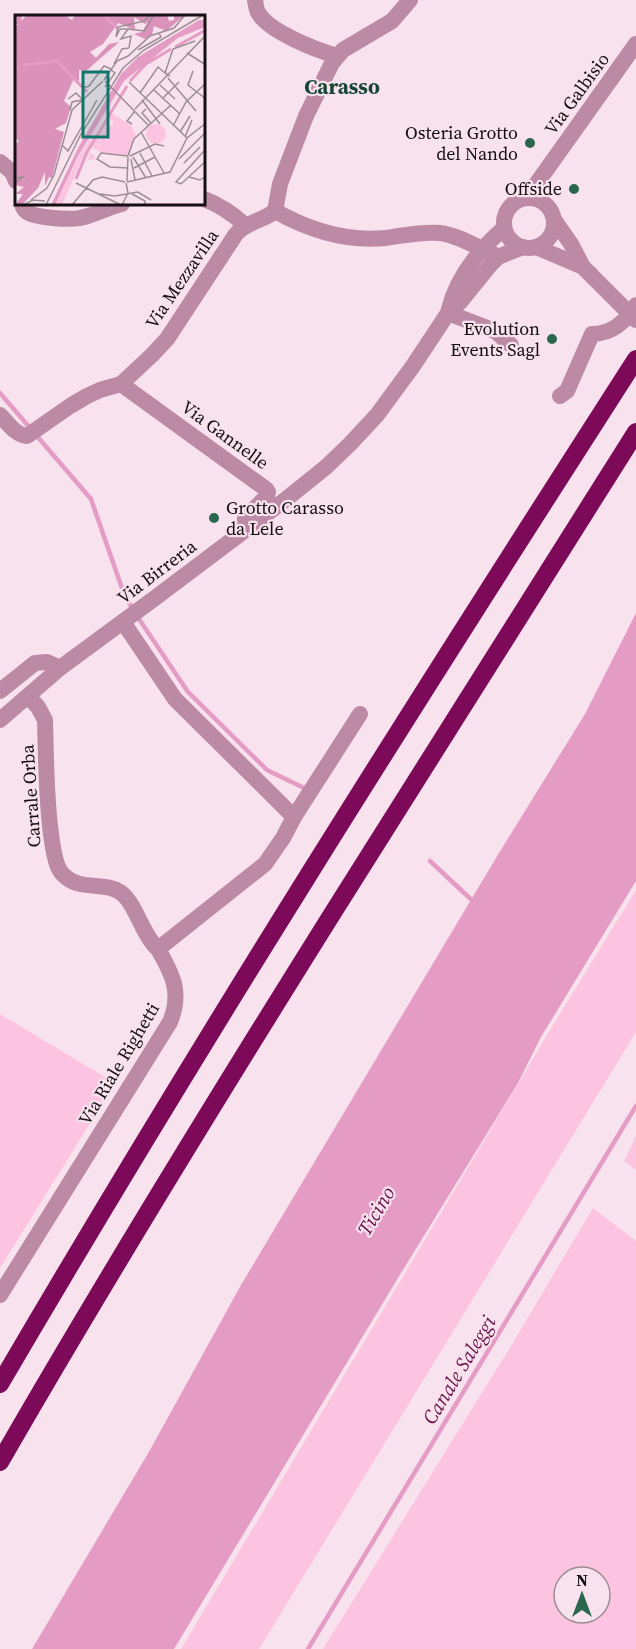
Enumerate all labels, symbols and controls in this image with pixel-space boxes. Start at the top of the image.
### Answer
inset map [15,15,206,206]
street label: Via Galbisio [538,47,615,140]
district label: Carasso [304,72,380,101]
place label: Osteria Grotto del Nando [405,120,518,166]
marker: Osteria Grotto del Nando [523,136,537,150]
place label: Offside [505,176,562,201]
marker: Offside [567,182,581,196]
street label: Via Mezzavilla [139,223,225,333]
place label: Evolution Events Sagl [450,316,540,362]
marker: Evolution Events Sagl [545,332,559,346]
street label: Via Gannelle [177,394,274,475]
place label: Grotto Carasso da Lele [226,495,344,541]
marker: Grotto Carasso da Lele [207,511,221,525]
street label: Via Birreria [112,533,202,610]
street label: Carrale Orba [14,743,47,848]
street label: Via Riale Righetti [72,998,165,1130]
water label: Ticino [350,1181,402,1241]
water label: Canale Saleggi [416,1311,502,1429]
north arrow [552,1565,612,1625]
text: N [576,1569,588,1591]

